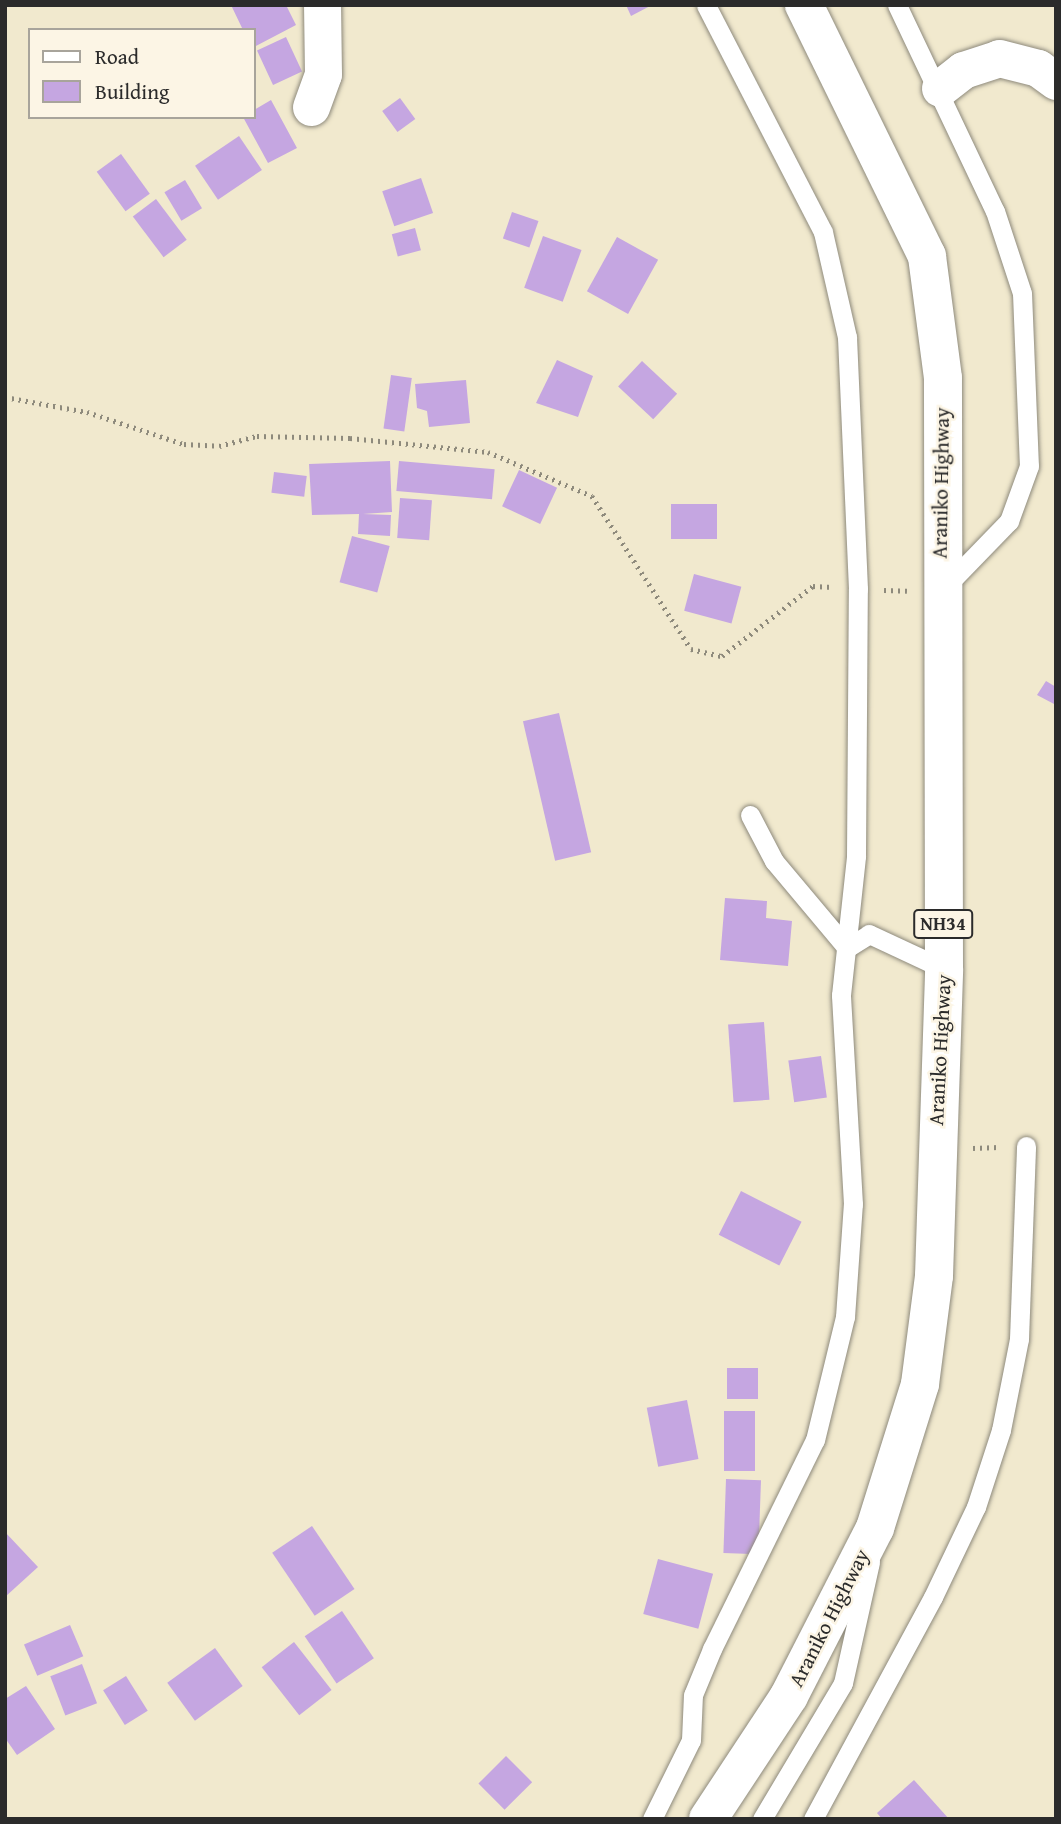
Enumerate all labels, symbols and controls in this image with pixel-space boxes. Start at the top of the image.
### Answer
legend [28,28,256,119]
text: Road [95,41,139,72]
text: Building [95,76,169,107]
street label: Araniko Highway [927,407,955,559]
road number: NH34 [912,908,974,940]
street label: Araniko Highway [923,974,957,1126]
street label: Araniko Highway [783,1545,875,1691]

